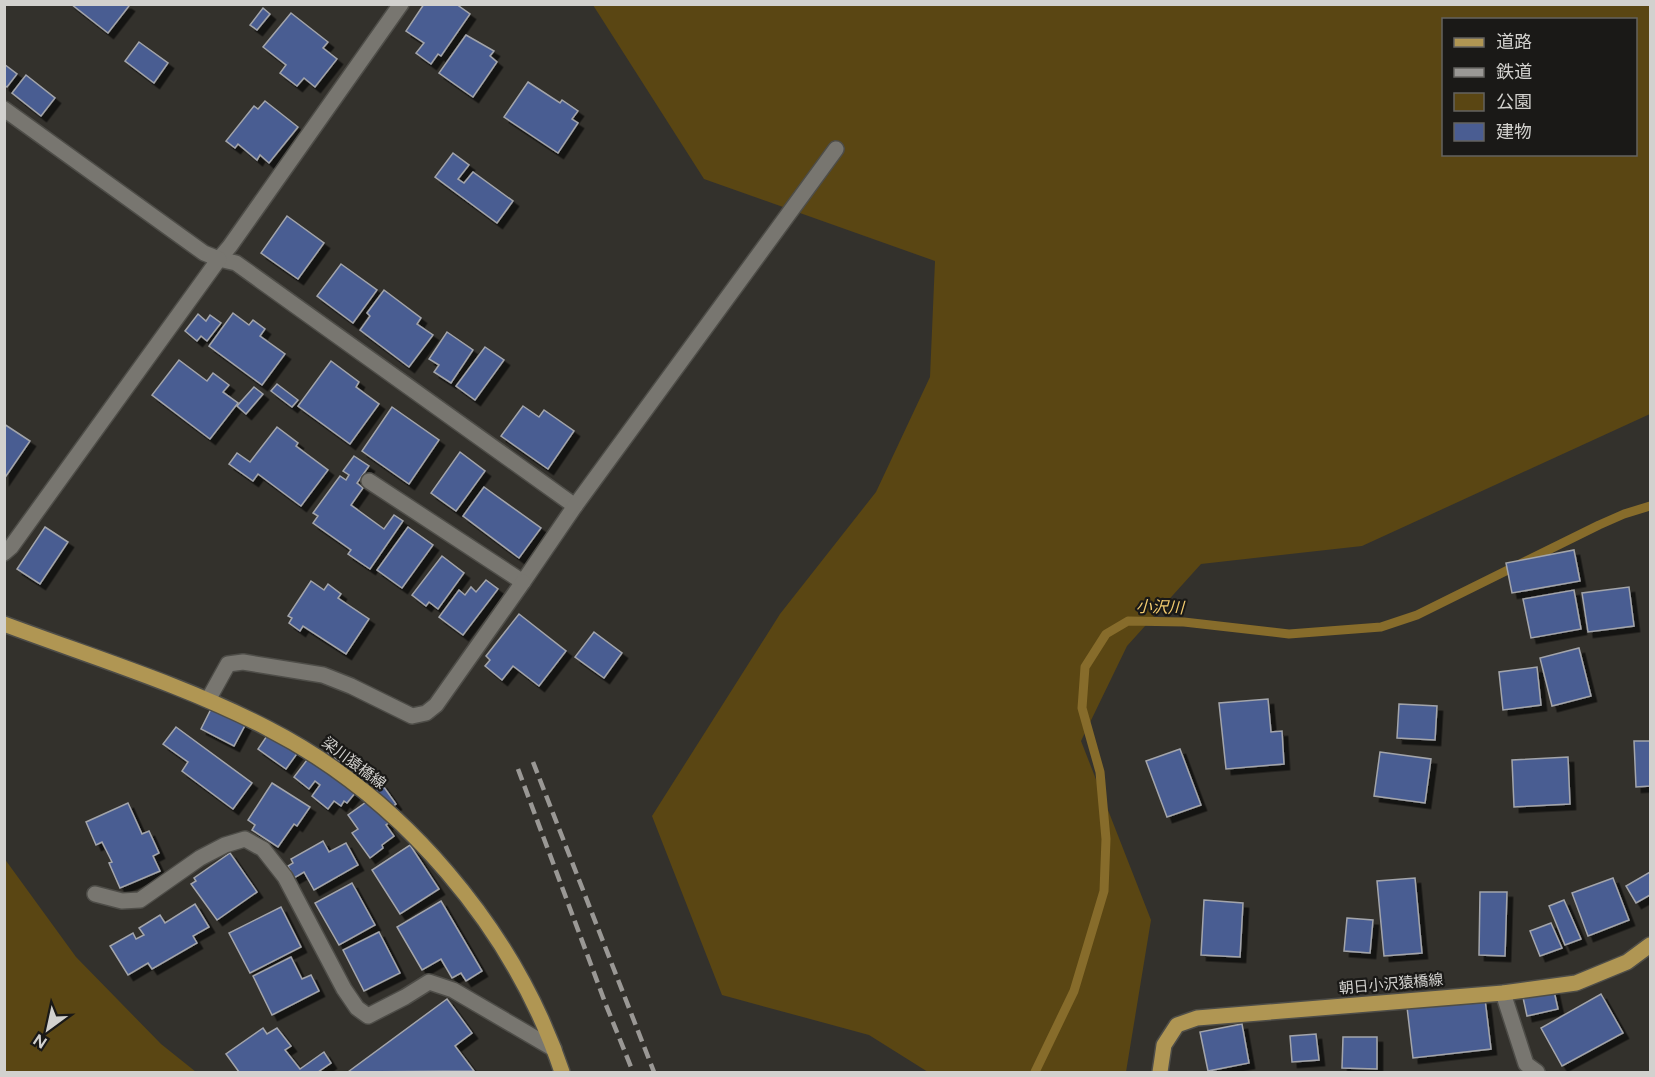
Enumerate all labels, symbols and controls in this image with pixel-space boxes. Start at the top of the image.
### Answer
legend [1442,18,1637,156]
text: 道路 [1496,31,1532,53]
text: 鉄道 [1496,61,1532,83]
text: 公園 [1496,91,1532,113]
text: 建物 [1496,121,1532,143]
water label: 小沢川 [1136,597,1186,617]
street label: 梁川猿橋線 [319,733,389,793]
street label: 朝日小沢猿橋線 [1338,970,1444,998]
north arrow [18,999,78,1059]
text: N [30,1030,50,1052]

